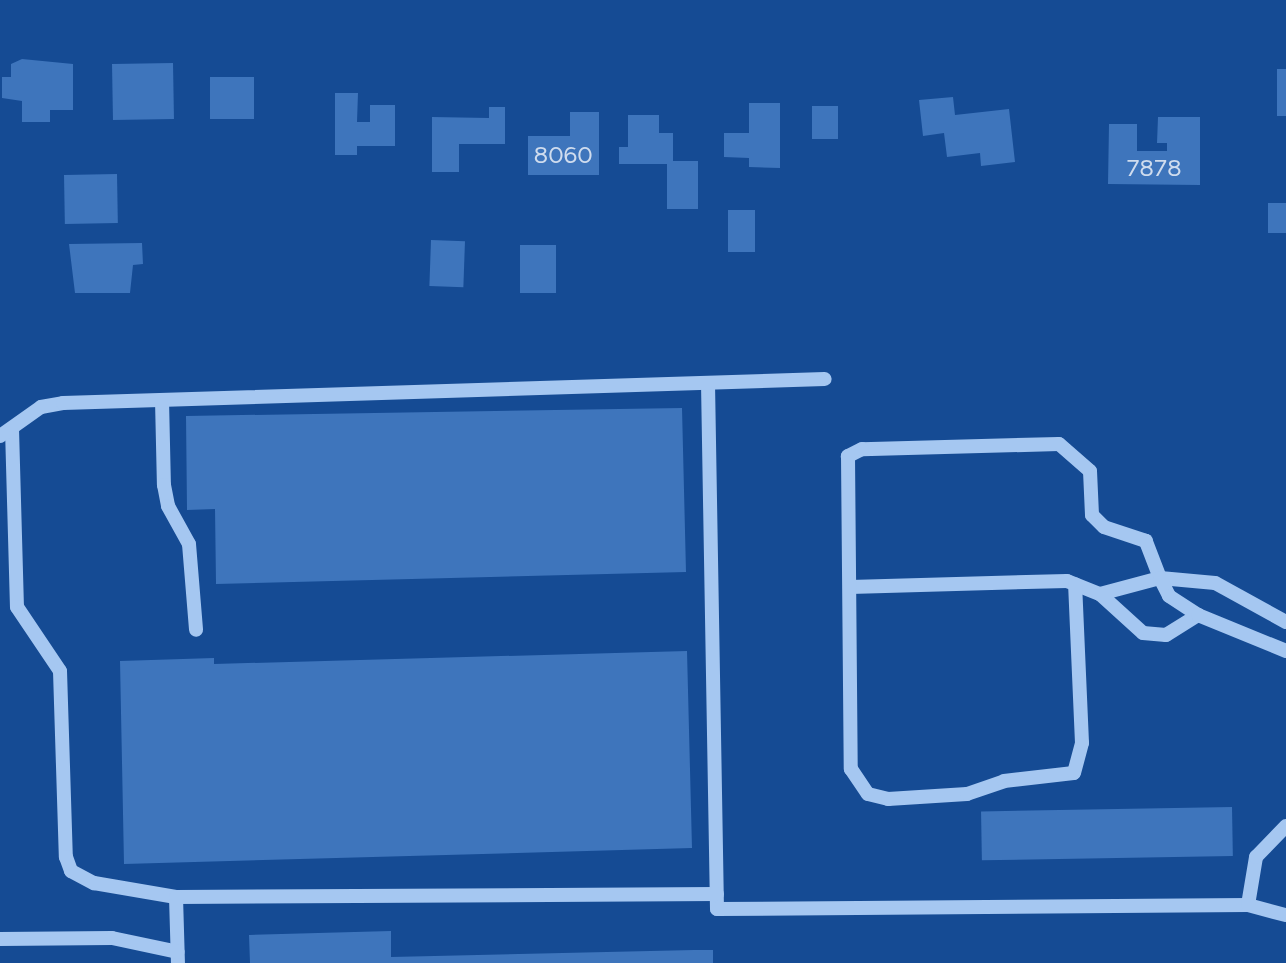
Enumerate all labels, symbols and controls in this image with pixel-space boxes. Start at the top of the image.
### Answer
house number: 8060 [533,141,593,169]
house number: 7878 [1126,154,1182,182]

